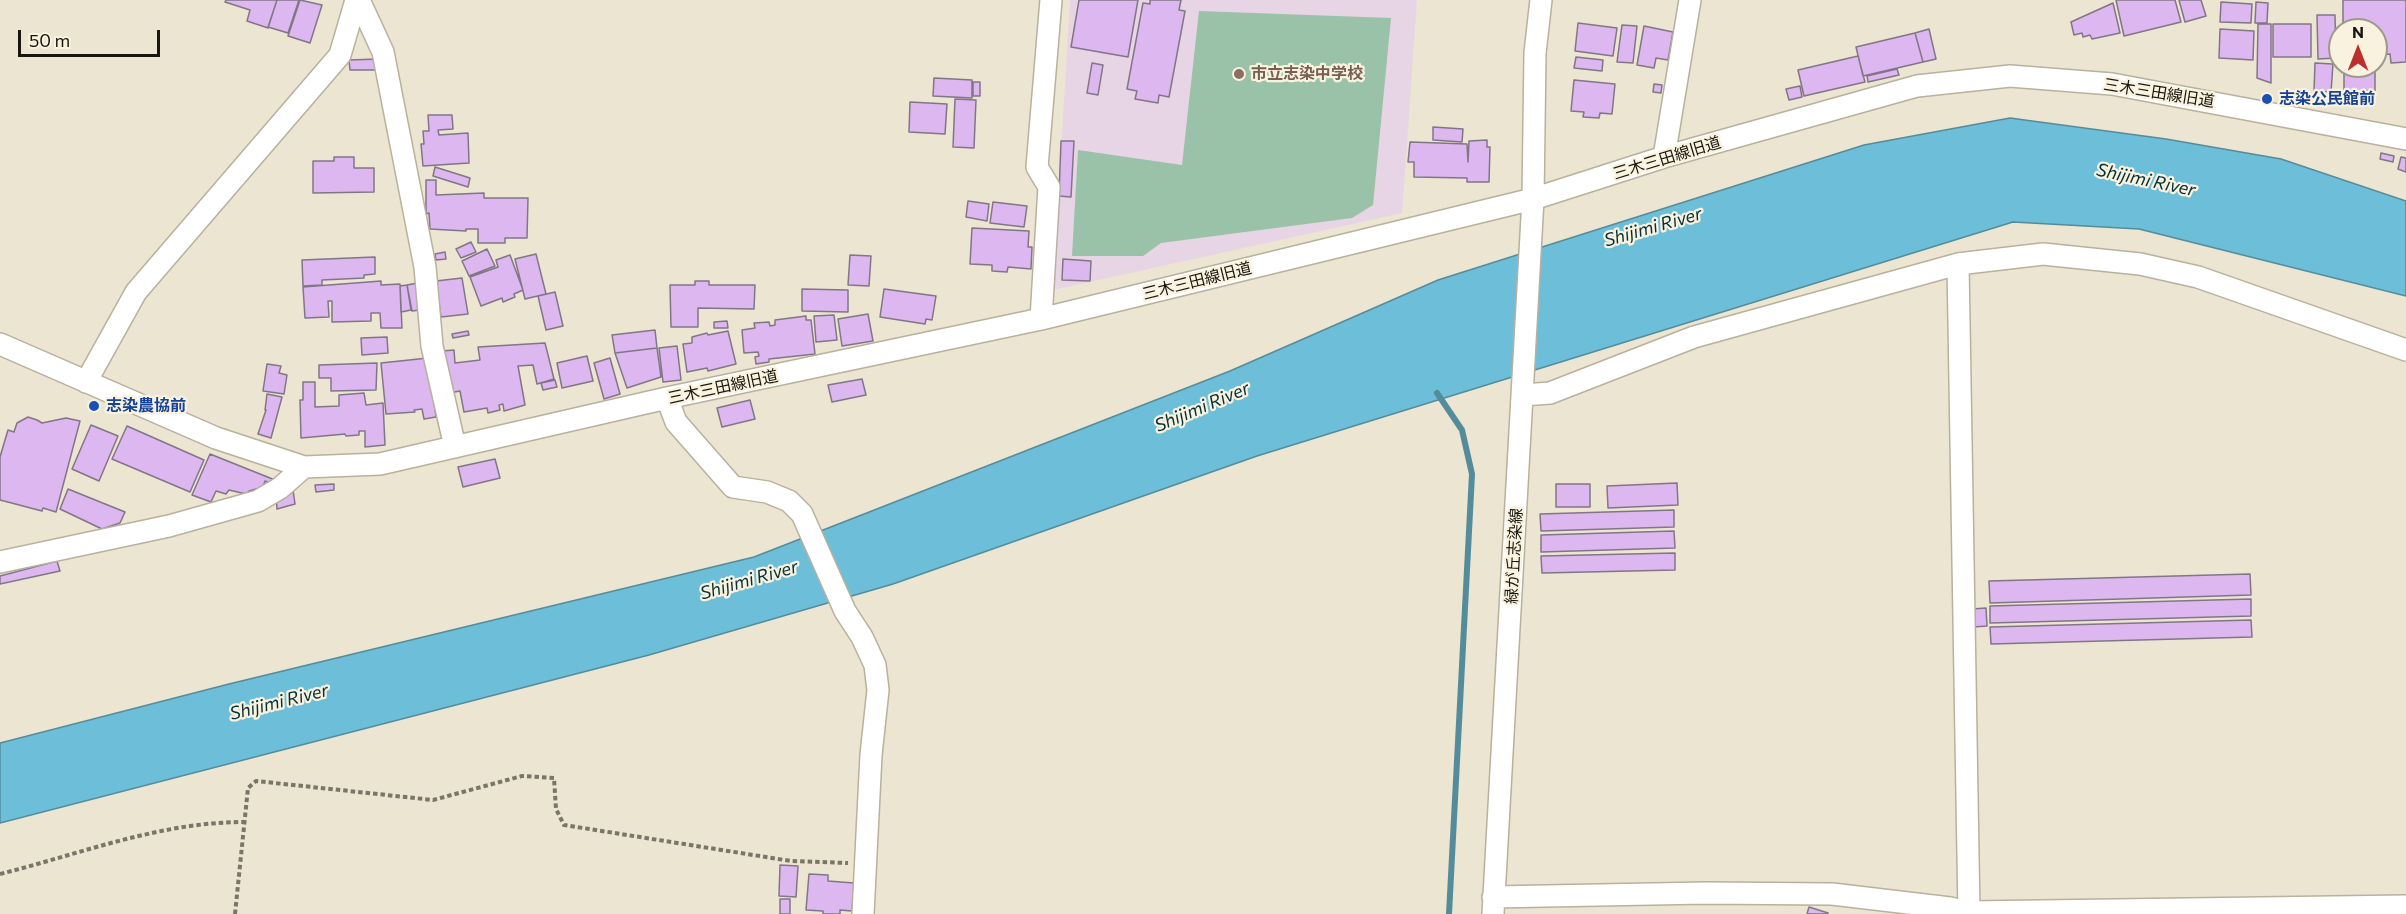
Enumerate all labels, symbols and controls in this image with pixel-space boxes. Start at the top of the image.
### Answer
scale bar [21,18,164,56]
north arrow [2328,18,2388,78]
text: N [2352,22,2364,41]
text: 50 m [29,29,70,51]
place label: 市立志染中学校 [1251,64,1363,84]
marker: 市立志染中学校 [1232,67,1246,81]
street label: 三木三田線旧道 [2102,75,2216,111]
place label: 志染公民館前 [2279,89,2375,109]
marker: 志染公民館前 [2260,92,2274,106]
street label: 三木三田線旧道 [1611,132,1723,184]
water label: Shijimi River [2094,159,2198,201]
water label: Shijimi River [1602,203,1704,251]
street label: 三木三田線旧道 [1140,258,1254,304]
street label: 三木三田線旧道 [666,366,780,408]
water label: Shijimi River [1151,377,1253,437]
place label: 志染農協前 [106,396,186,416]
marker: 志染農協前 [87,399,101,413]
street label: 緑が丘志染線 [1502,508,1526,604]
water label: Shijimi River [698,556,800,604]
water label: Shijimi River [227,679,331,725]

